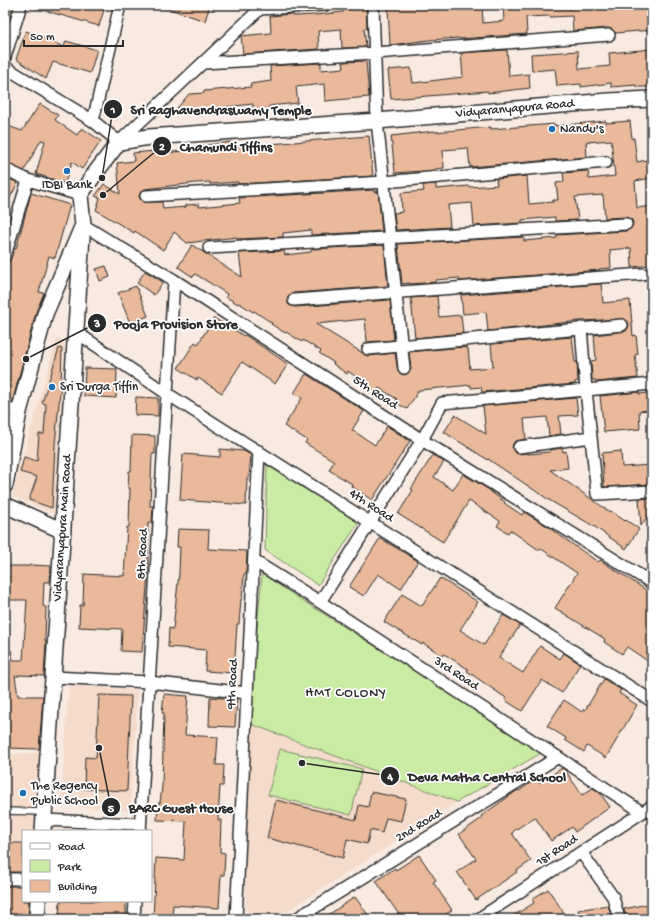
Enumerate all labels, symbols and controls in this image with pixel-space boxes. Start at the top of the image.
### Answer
scale bar [24,22,123,48]
text: 50 m [30,31,55,45]
callout: Sri Raghavendraswamy Temple [103,96,319,122]
street label: Vidyaranyapura Road [454,96,576,122]
text: Sri Raghavendraswamy Temple [131,103,312,120]
text: 1 [110,104,116,118]
place label: Nandu's [560,122,605,137]
marker: Nandu's [547,124,557,134]
callout: Chamundi Tiffins [152,133,280,159]
text: Chamundi Tiffins [179,140,273,157]
text: 2 [159,141,165,155]
marker: IDBI Bank [62,166,72,176]
place label: IDBI Bank [42,178,93,193]
callout: Pooja Provision Store [87,310,246,336]
text: Pooja Provision Store [113,317,239,334]
text: 3 [93,318,100,332]
street label: 5th Road [350,373,401,414]
place label: Sri Durga Tiffin [60,380,139,395]
marker: Sri Durga Tiffin [47,382,57,392]
street label: Vidyaranyapura Main Road [50,453,76,603]
street label: 4th Road [346,486,397,527]
street label: 8th Road [134,527,152,580]
street label: 3rd Road [430,653,482,695]
street label: 9th Road [224,657,242,710]
district label: HMT COLONY [305,685,387,702]
callout: Deva Matha Central School [380,763,574,789]
text: Deva Matha Central School [406,770,566,787]
text: 4 [386,771,393,785]
place label: The Regency Public School [30,779,98,809]
marker: The Regency Public School [18,788,28,798]
callout: BARC Guest House [101,794,241,820]
text: BARC Guest House [128,801,234,818]
text: 5 [108,803,115,817]
street label: 2nd Road [393,805,446,846]
legend [22,830,152,902]
street label: 1st Road [532,831,582,871]
text: Road [58,841,85,855]
text: Park [57,861,83,875]
text: Building [57,881,97,895]

